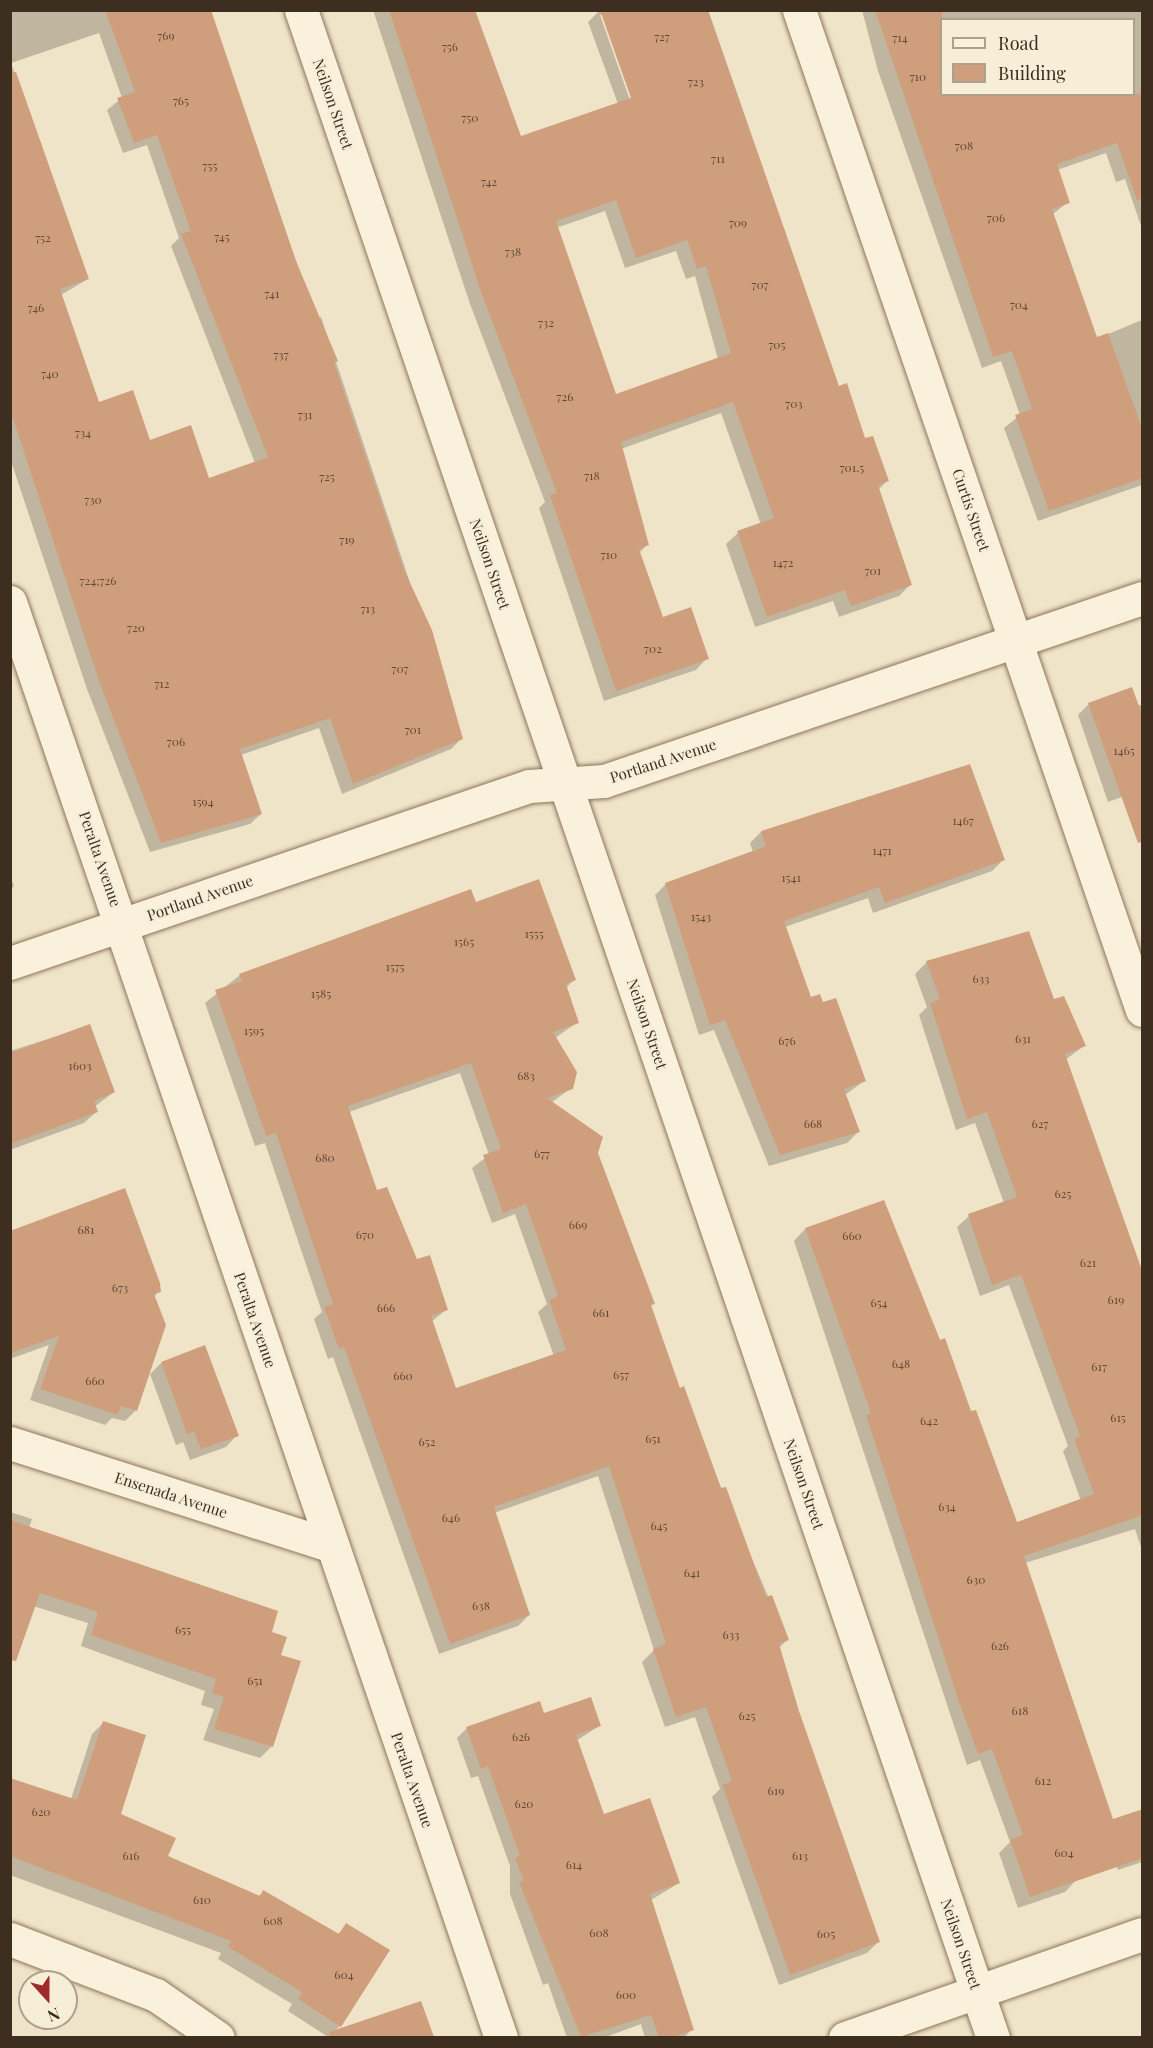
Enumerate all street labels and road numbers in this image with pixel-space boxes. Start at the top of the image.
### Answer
street label: Neilson Street [309,56,357,152]
street label: Curtis Street [948,466,994,554]
street label: Neilson Street [466,516,514,612]
street label: Portland Avenue [607,735,719,787]
street label: Peralta Avenue [75,808,125,910]
street label: Portland Avenue [144,871,256,925]
street label: Neilson Street [623,976,671,1072]
street label: Peralta Avenue [230,1269,280,1371]
street label: Neilson Street [780,1436,828,1532]
street label: Ensenada Avenue [112,1468,230,1522]
street label: Peralta Avenue [387,1729,437,1831]
street label: Neilson Street [937,1896,985,1992]

